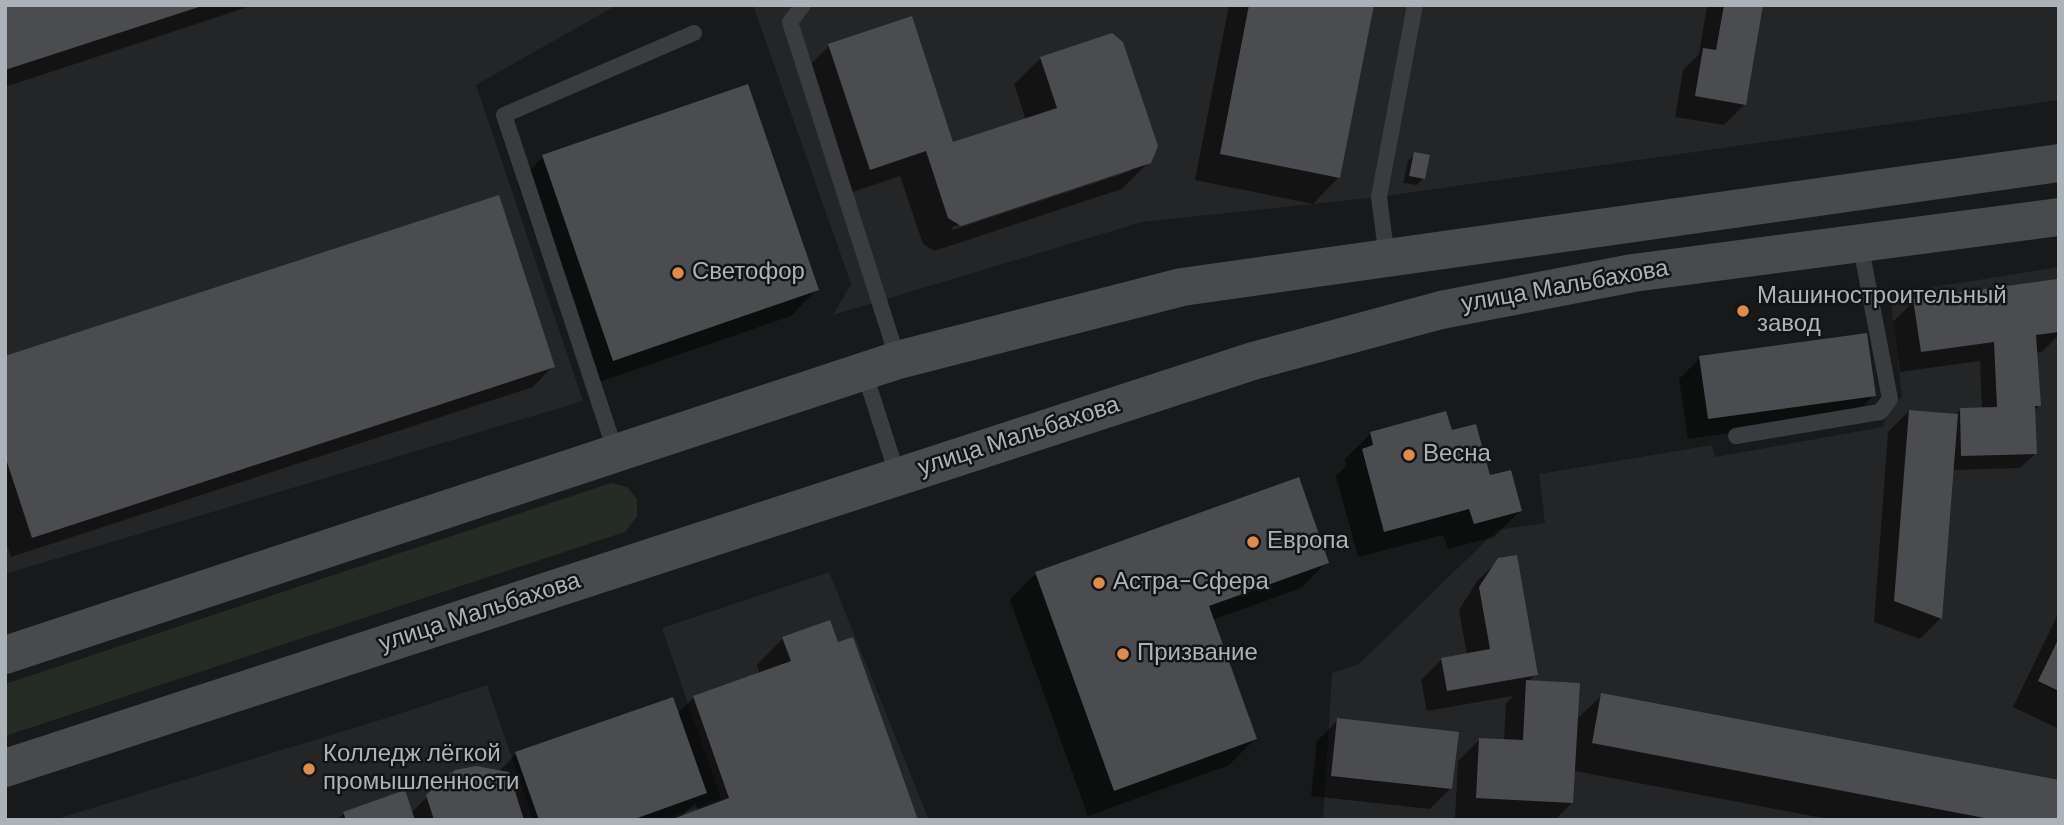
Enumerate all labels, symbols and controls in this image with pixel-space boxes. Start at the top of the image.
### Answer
street label: улица Мальбахова [1459,255,1671,319]
place label: Светофор [692,259,805,287]
marker: Светофор [670,265,686,281]
place label: Машиностроительный завод [1757,283,2007,339]
marker: Машиностроительный завод [1735,303,1751,319]
street label: улица Мальбахова [915,391,1123,483]
place label: Весна [1423,441,1491,469]
marker: Весна [1401,447,1417,463]
place label: Европа [1267,528,1349,556]
marker: Европа [1245,534,1261,550]
street label: улица Мальбахова [376,567,584,659]
place label: Астра-Сфера [1113,569,1269,597]
marker: Астра-Сфера [1091,575,1107,591]
place label: Призвание [1137,640,1258,668]
marker: Призвание [1115,646,1131,662]
place label: Колледж лёгкой промышленности [323,741,519,797]
marker: Колледж лёгкой промышленности [301,761,317,777]

